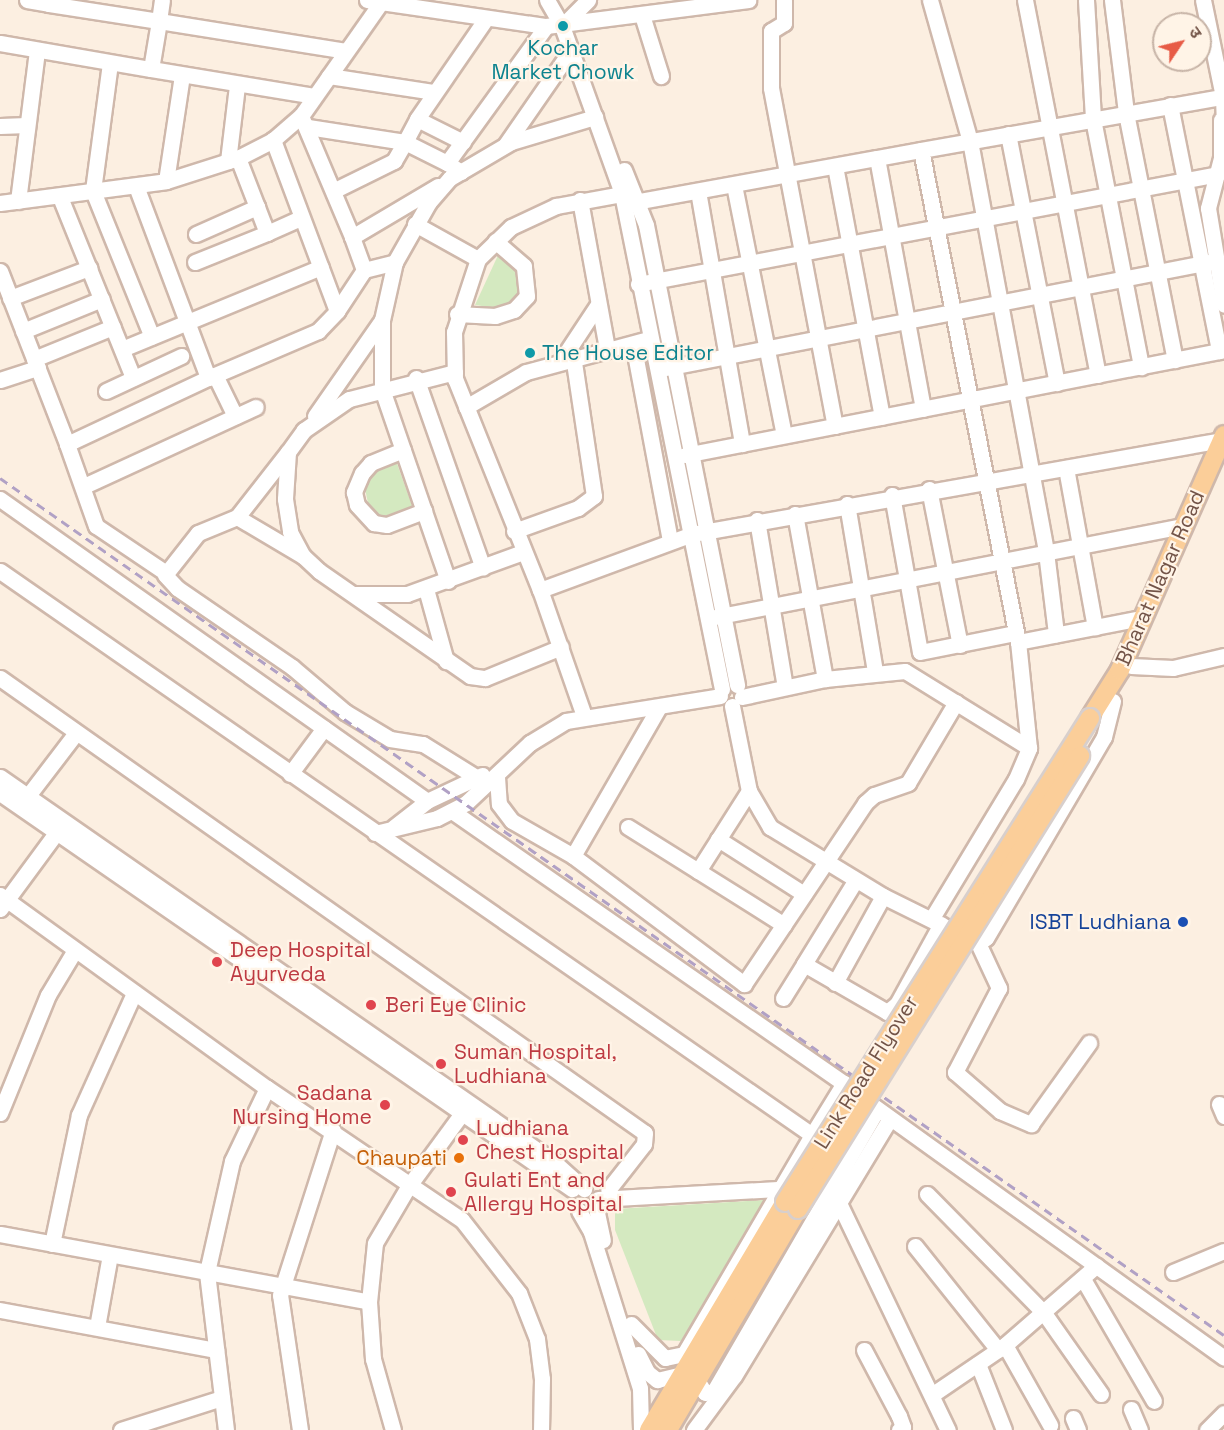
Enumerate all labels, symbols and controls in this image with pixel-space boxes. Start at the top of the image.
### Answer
north arrow [1152,12,1212,72]
marker: Kochar Market Chowk [556,19,570,33]
text: उ [1184,23,1207,42]
place label: Kochar Market Chowk [491,35,635,85]
place label: The House Editor [542,340,714,366]
marker: The House Editor [523,346,537,360]
street label: Bharat Nagar Road [1110,487,1210,669]
place label: ISBT Ludhiana [1029,909,1171,935]
marker: ISBT Ludhiana [1176,915,1190,929]
place label: Deep Hospital Ayurveda [230,937,371,987]
marker: Deep Hospital Ayurveda [208,953,226,971]
street label: Link Road Flyover [809,991,923,1153]
place label: Beri Eye Clinic [385,992,527,1018]
marker: Beri Eye Clinic [362,996,380,1014]
place label: Suman Hospital, Ludhiana [454,1039,617,1089]
marker: Suman Hospital, Ludhiana [432,1055,450,1073]
place label: Sadana Nursing Home [232,1080,372,1130]
marker: Sadana Nursing Home [376,1096,394,1114]
place label: Ludhiana Chest Hospital [476,1115,624,1165]
marker: Ludhiana Chest Hospital [454,1131,472,1149]
place label: Chaupati [356,1145,447,1171]
marker: Chaupati [452,1151,466,1165]
place label: Gulati Ent and Allergy Hospital [464,1167,623,1217]
marker: Gulati Ent and Allergy Hospital [442,1183,460,1201]

